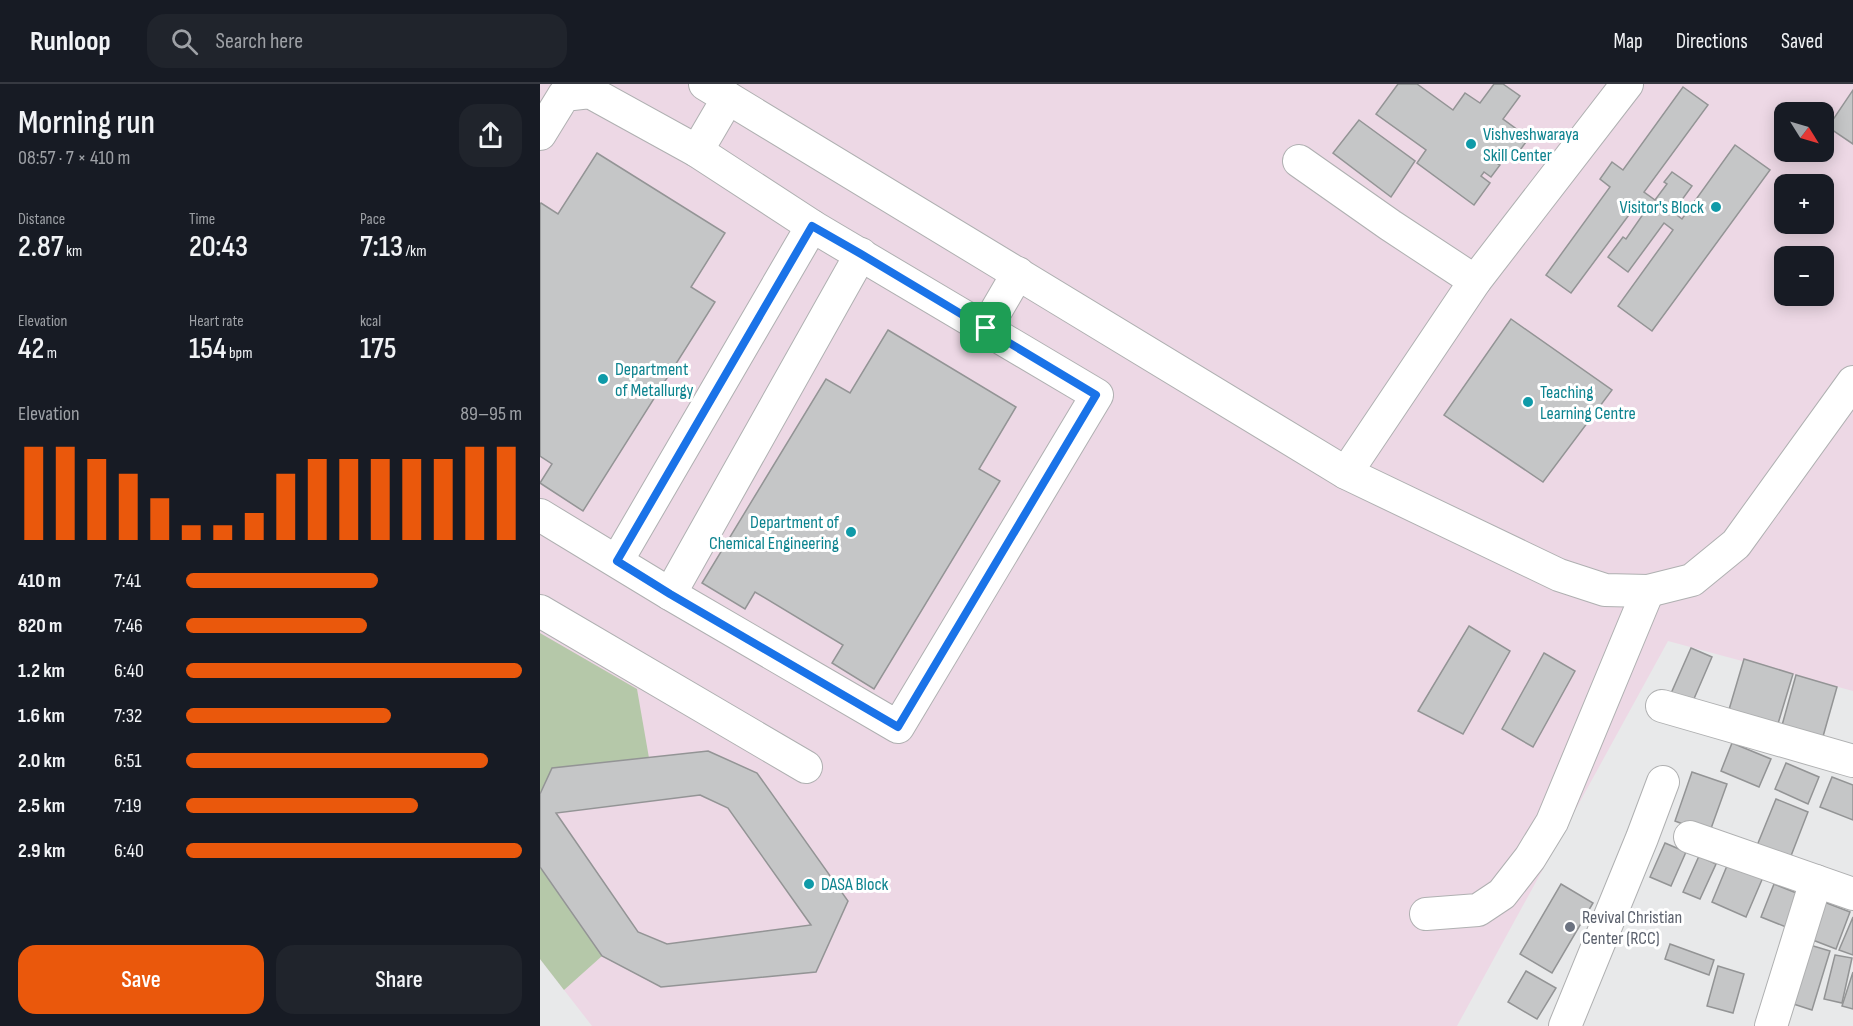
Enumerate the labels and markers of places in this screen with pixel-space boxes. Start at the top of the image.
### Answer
place label: Vishveshwaraya Skill Center [1483,124,1579,166]
marker: Vishveshwaraya Skill Center [1464,137,1478,151]
place label: Visitor's Block [1620,197,1704,218]
marker: Visitor's Block [1709,200,1723,214]
pin [960,302,1011,353]
place label: Department of Metallurgy [615,359,693,401]
marker: Department of Metallurgy [596,372,610,386]
place label: Teaching Learning Centre [1540,382,1636,424]
marker: Teaching Learning Centre [1521,395,1535,409]
place label: Department of Chemical Engineering [709,512,840,554]
marker: Department of Chemical Engineering [844,525,858,539]
place label: DASA Block [821,874,889,895]
marker: DASA Block [802,877,816,891]
place label: Revival Christian Center (RCC) [1582,907,1682,949]
marker: Revival Christian Center (RCC) [1563,920,1577,934]

